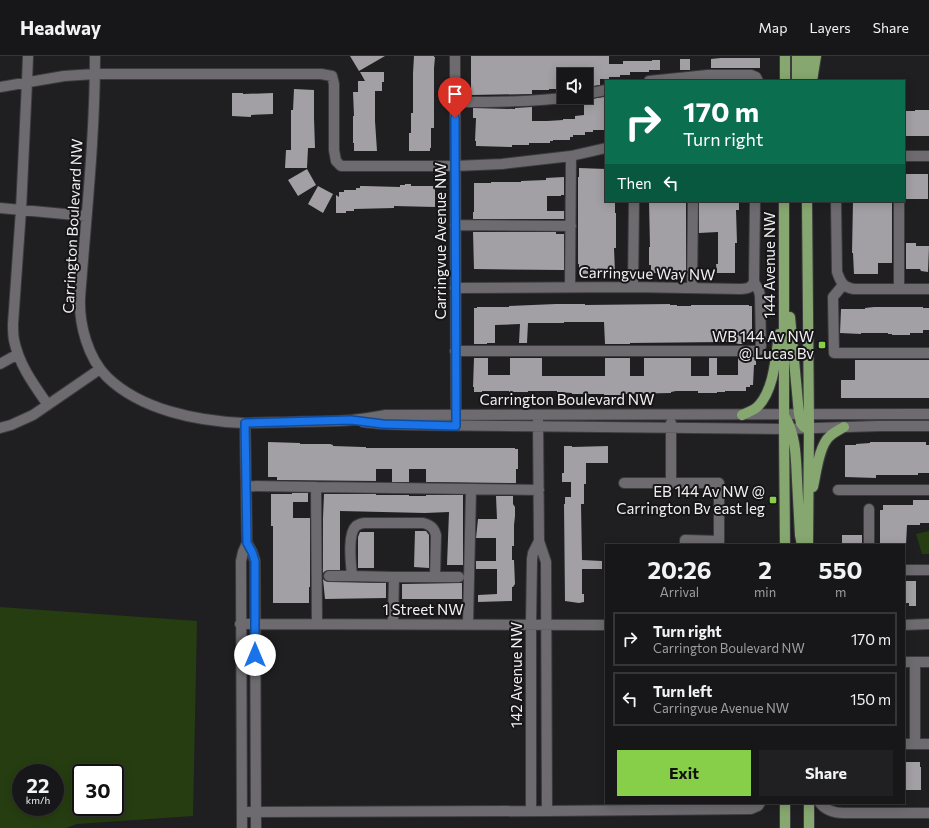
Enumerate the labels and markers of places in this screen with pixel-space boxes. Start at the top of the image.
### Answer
pin [438,77,472,118]
place label: WB 144 Av NW @ Lucas Bv [712,327,814,362]
marker: WB 144 Av NW @ Lucas Bv [817,340,827,350]
place label: EB 144 Av NW @ Carrington Bv east leg [616,482,765,517]
marker: EB 144 Av NW @ Carrington Bv east leg [768,495,778,505]

